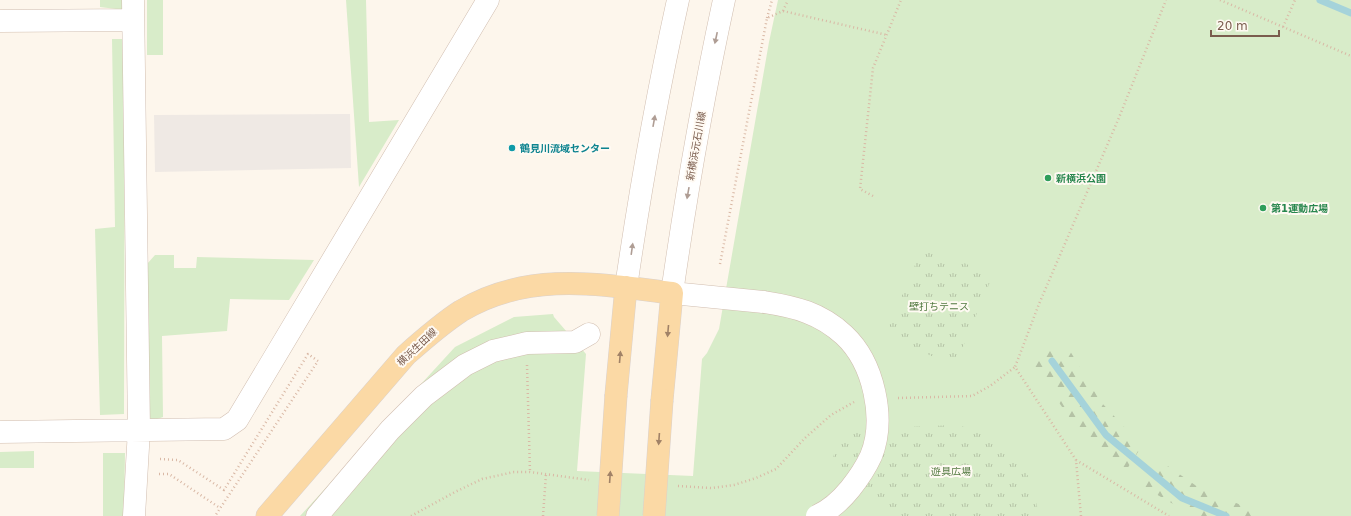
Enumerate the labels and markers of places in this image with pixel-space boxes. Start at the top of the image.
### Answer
marker: 鶴見川流域センター [507,143,517,153]
place label: 鶴見川流域センター [519,143,610,154]
marker: 新横浜公園 [1043,173,1053,183]
place label: 新横浜公園 [1056,173,1106,184]
marker: 第1運動広場 [1258,203,1268,213]
place label: 第1運動広場 [1271,203,1328,214]

